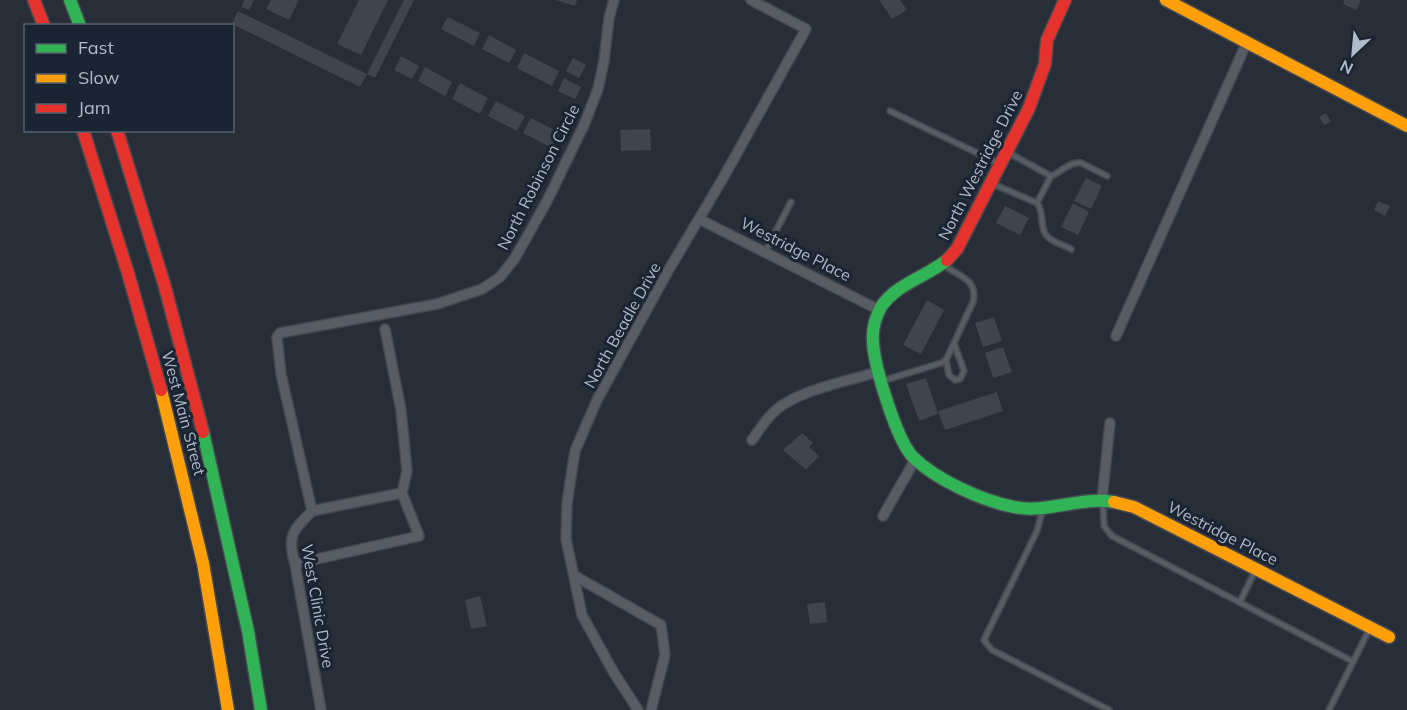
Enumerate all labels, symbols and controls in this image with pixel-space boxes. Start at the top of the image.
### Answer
legend [24,24,234,132]
north arrow [1323,24,1383,84]
text: Fast [78,36,114,59]
text: N [1337,56,1356,79]
text: Slow [78,66,120,89]
street label: North Westridge Drive [933,87,1027,243]
text: Jam [78,96,111,119]
street label: North Robinson Circle [493,101,583,253]
street label: Westridge Place [738,213,854,285]
street label: North Beadle Drive [579,259,665,391]
street label: West Main Street [158,349,210,478]
street label: Westridge Place [1165,497,1281,569]
street label: West Clinic Drive [297,542,339,670]

